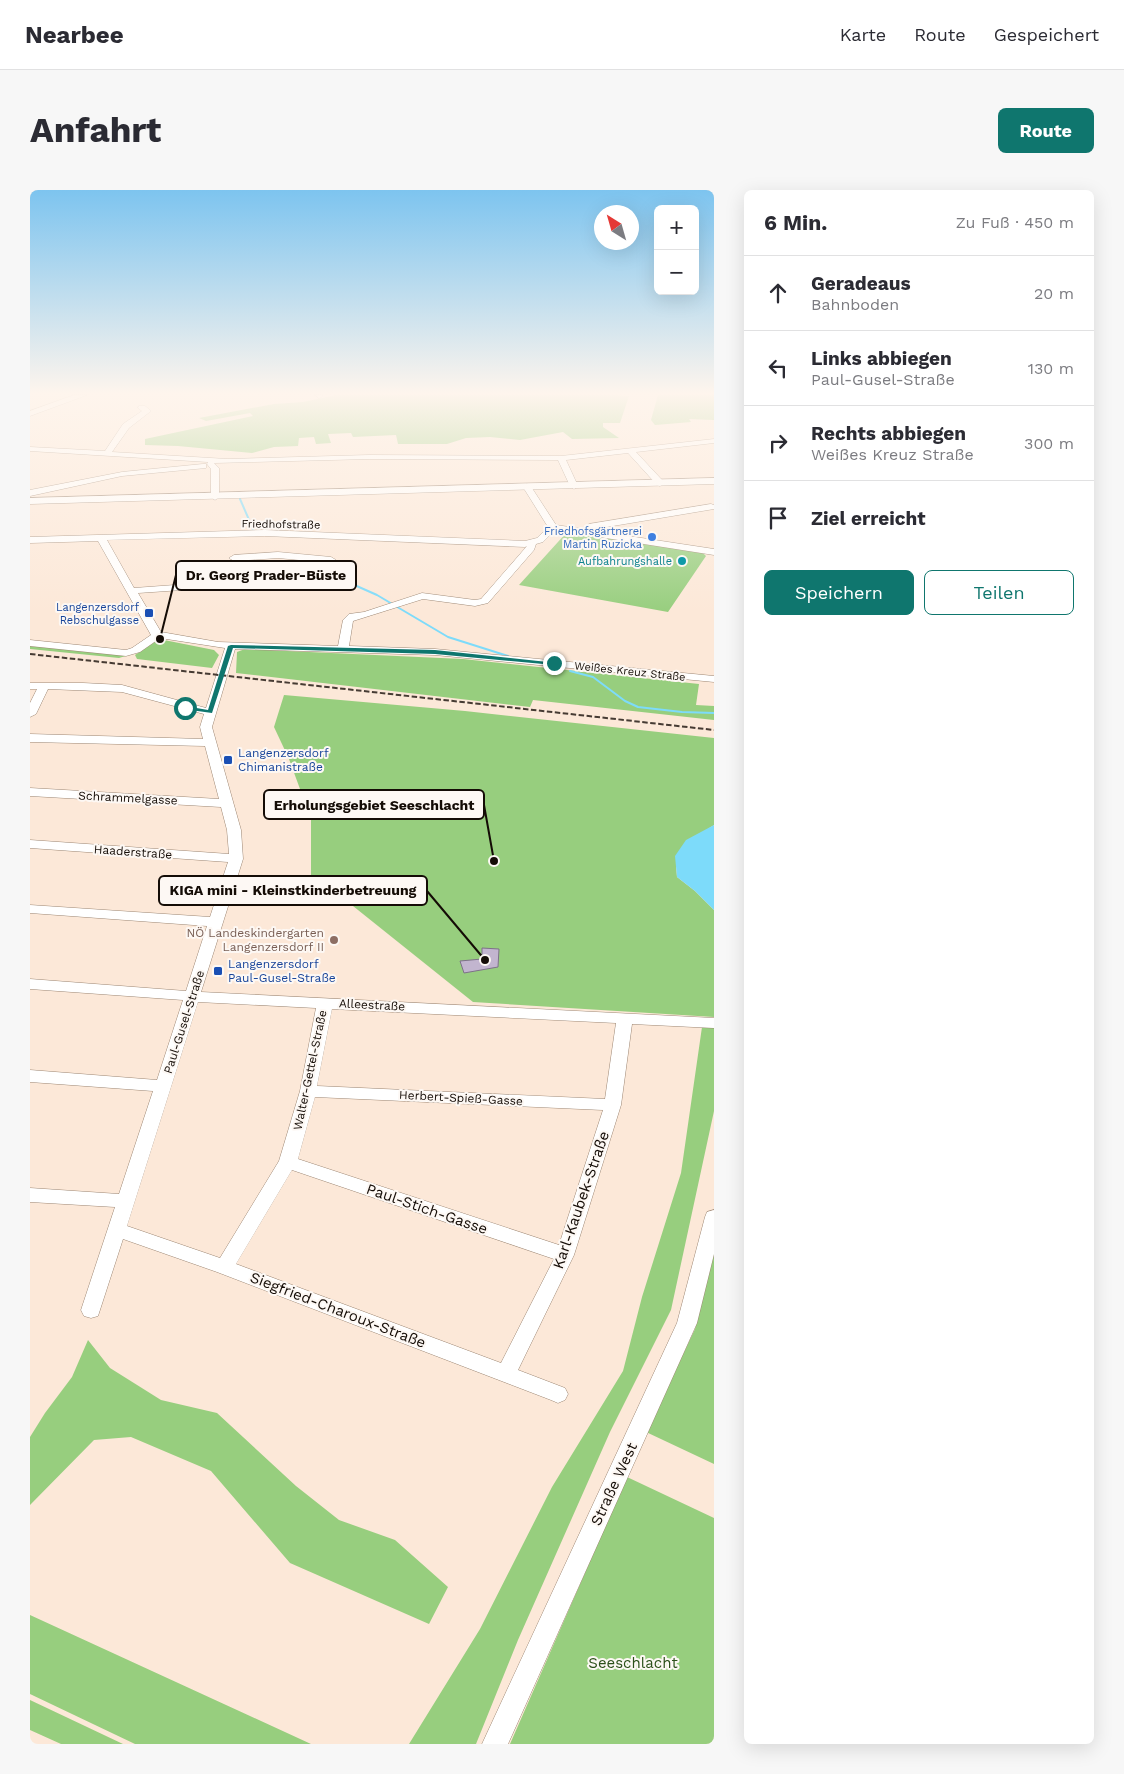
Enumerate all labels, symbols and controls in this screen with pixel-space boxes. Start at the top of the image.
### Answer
text: Nearbee [25,21,124,49]
text: Karte [840,24,886,45]
text: Route [914,24,966,45]
text: Gespeichert [994,24,1099,45]
button: Route [998,108,1094,153]
text: Anfahrt [30,109,161,151]
north arrow [594,205,639,250]
map controls [654,205,699,295]
button: + [654,205,699,250]
text: 6 Min. [764,210,827,235]
text: Zu Fuß · 450 m [956,213,1074,232]
button: − [654,250,699,295]
text: Geradeaus [811,272,911,295]
icon: ahead [764,279,792,307]
text: 20 m [1034,284,1074,303]
text: Bahnboden [811,295,899,314]
text: Links abbiegen [811,347,952,370]
icon: left [764,354,792,382]
text: 130 m [1028,359,1074,378]
text: Paul-Gusel-Straße [811,370,955,389]
text: Rechts abbiegen [811,422,966,445]
icon: right [764,429,792,457]
text: 300 m [1024,434,1074,453]
text: Weißes Kreuz Straße [811,445,974,464]
icon: arrive [764,504,792,532]
text: Ziel erreicht [811,507,926,530]
street label: Friedhofstraße [242,517,320,532]
place label: Friedhofsgärtnerei Martin Ruzicka [544,525,642,551]
marker: Friedhofsgärtnerei Martin Ruzicka [646,531,658,543]
place label: Aufbahrungshalle [578,555,672,568]
marker: Aufbahrungshalle [676,555,688,567]
callout: Dr. Georg Prader-Büste [176,561,356,590]
text: Dr. Georg Prader-Büste [186,567,346,583]
button: Speichern [764,570,914,615]
button: Teilen [924,570,1074,615]
place label: Langenzersdorf Rebschulgasse [56,601,140,627]
marker: Langenzersdorf Rebschulgasse [143,607,155,619]
route end [543,652,566,675]
street label: Weißes Kreuz Straße [574,659,686,684]
route start [174,697,197,720]
place label: Langenzersdorf Chimanistraße [238,746,329,774]
marker: Langenzersdorf Chimanistraße [222,754,234,766]
street label: Schrammelgasse [78,788,178,808]
callout: Erholungsgebiet Seeschlacht [264,790,484,819]
text: Erholungsgebiet Seeschlacht [274,797,474,813]
street label: Haaderstraße [93,842,173,862]
callout: KIGA mini - Kleinstkinderbetreuung [159,876,427,905]
text: KIGA mini - Kleinstkinderbetreuung [170,882,417,898]
place label: NÖ Landeskindergarten Langenzersdorf II [186,926,324,954]
marker: NÖ Landeskindergarten Langenzersdorf II [328,934,340,946]
place label: Langenzersdorf Paul-Gusel-Straße [228,957,336,985]
marker: Langenzersdorf Paul-Gusel-Straße [212,965,224,977]
street label: Paul-Gusel-Straße [161,969,207,1075]
street label: Alleestraße [339,996,406,1014]
street label: Walter-Gettel-Straße [290,1009,330,1131]
street label: Herbert-Spieß-Gasse [399,1088,523,1108]
street label: Karl-Kaubek-Straße [549,1129,613,1271]
street label: Paul-Stich-Gasse [364,1180,490,1238]
street label: Siegfried-Charoux-Straße [248,1268,428,1352]
street label: Straße West [587,1439,641,1528]
park label: Seeschlacht [588,1654,678,1672]

